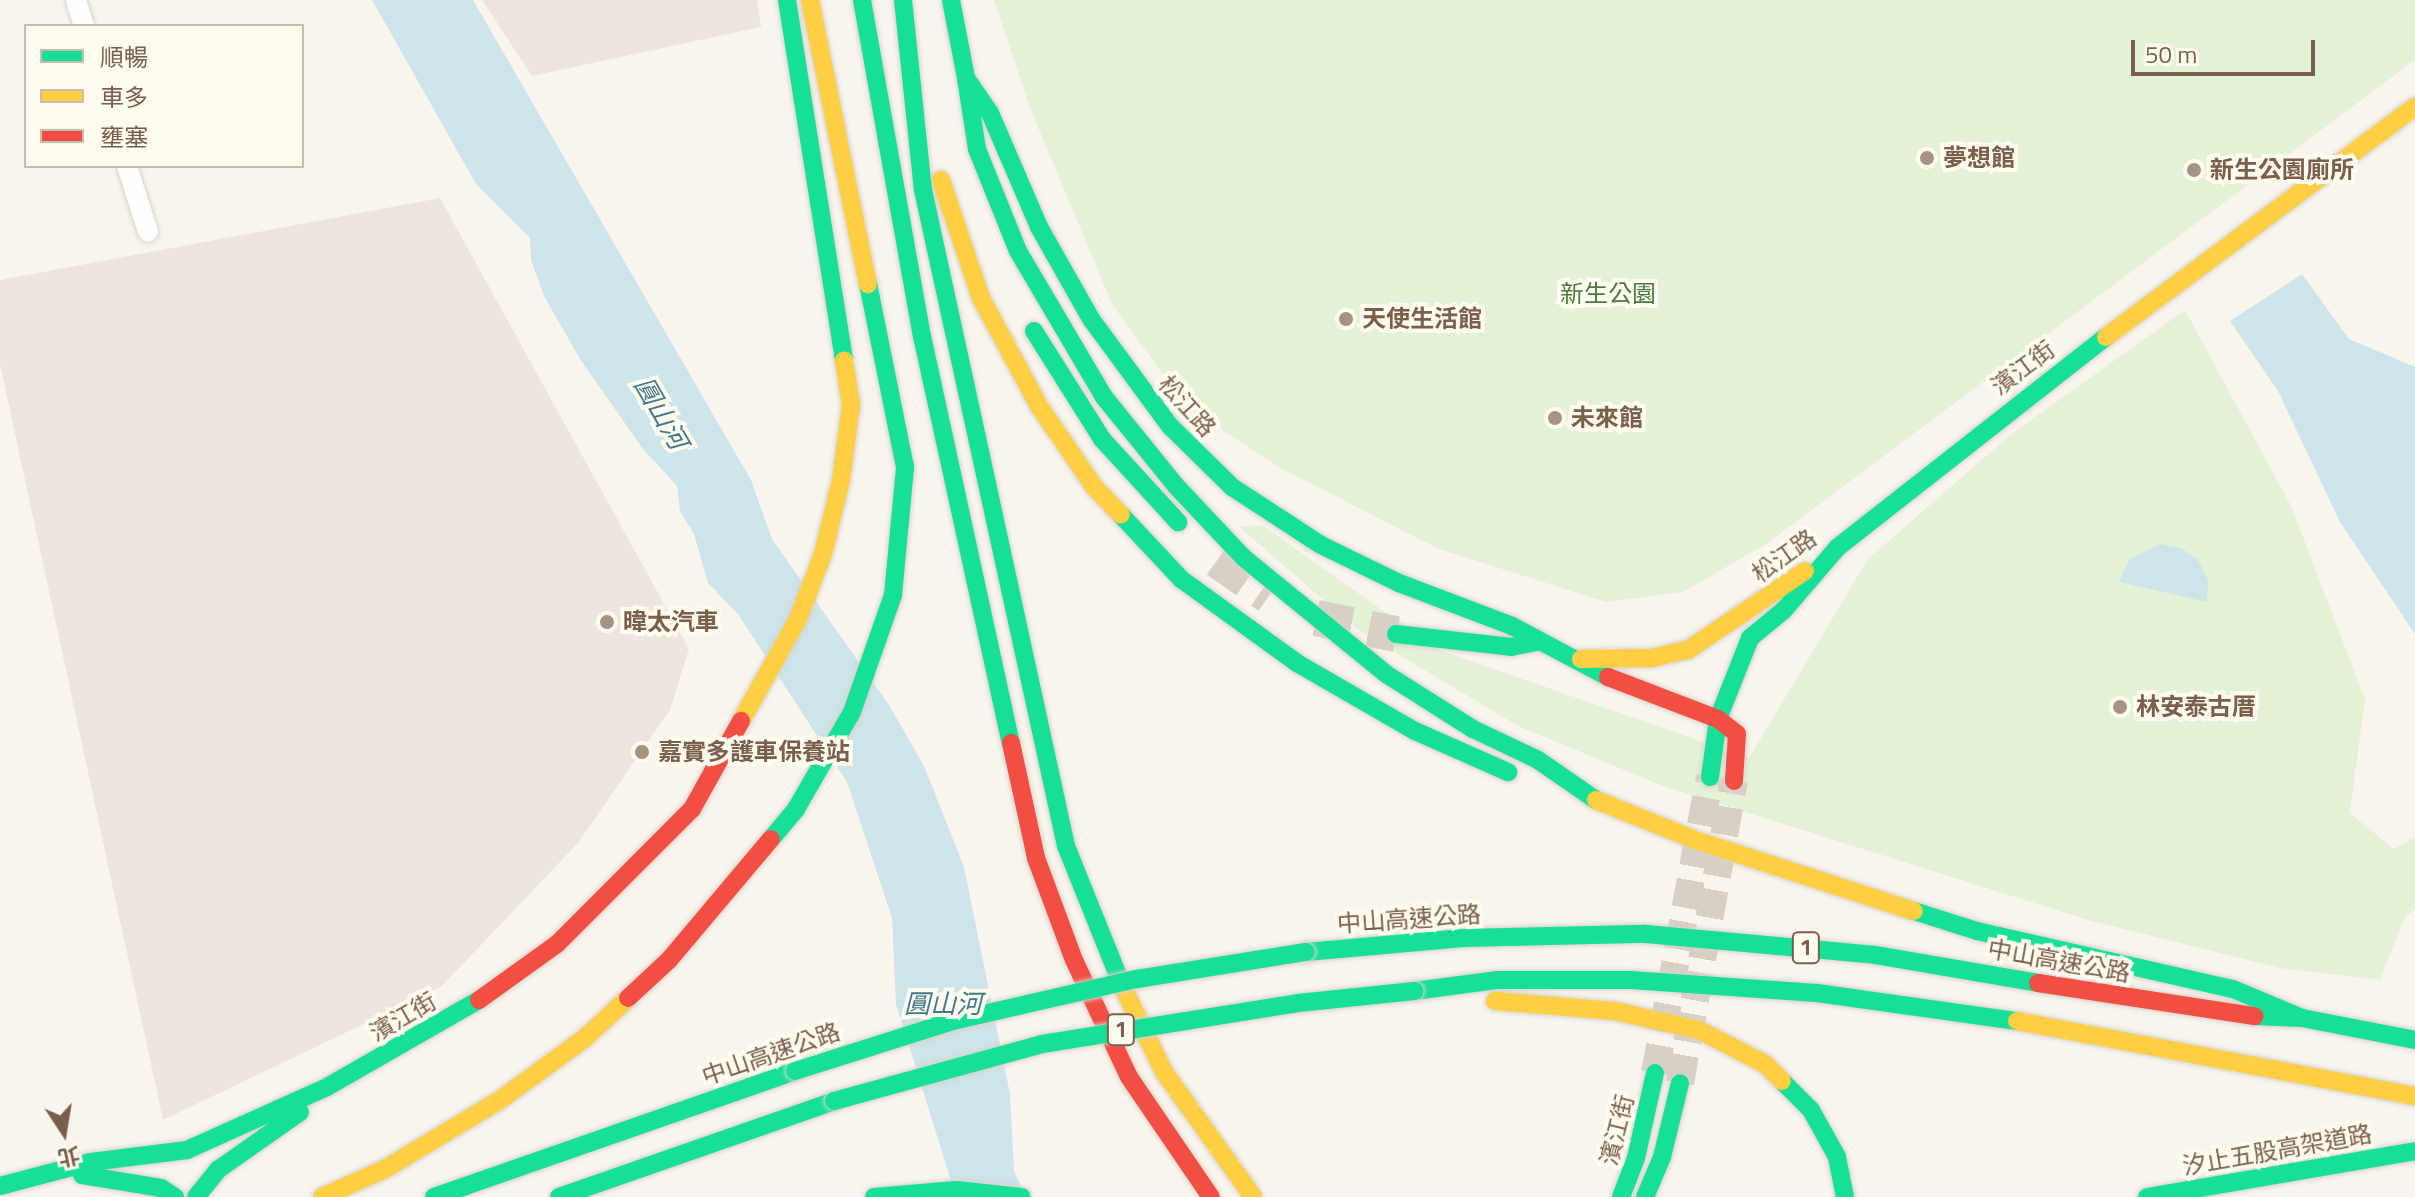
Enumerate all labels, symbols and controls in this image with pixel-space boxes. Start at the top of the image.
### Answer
legend [24,24,304,168]
scale bar [2135,24,2319,74]
text: 50 m [2145,36,2197,72]
text: 順暢 [100,39,148,75]
text: 車多 [100,79,148,115]
text: 壅塞 [100,119,148,155]
place label: 夢想館 [1943,144,2015,172]
marker: 夢想館 [1918,149,1936,167]
place label: 新生公園廁所 [2210,156,2354,184]
marker: 新生公園廁所 [2185,161,2203,179]
park label: 新生公園 [1560,280,1656,308]
place label: 天使生活館 [1362,305,1482,333]
marker: 天使生活館 [1337,310,1355,328]
street label: 濱江街 [1986,335,2060,401]
street label: 松江路 [1152,370,1222,442]
water label: 圓山河 [628,371,694,455]
place label: 未來館 [1571,404,1643,432]
marker: 未來館 [1546,409,1564,427]
street label: 松江路 [1746,524,1822,588]
place label: 暐太汽車 [623,608,719,636]
marker: 暐太汽車 [598,613,616,631]
place label: 林安泰古厝 [2136,693,2256,721]
marker: 林安泰古厝 [2111,698,2129,716]
place label: 嘉實多護車保養站 [658,738,850,766]
marker: 嘉實多護車保養站 [633,743,651,761]
street label: 中山高速公路 [1336,900,1482,938]
road number: 1 [1790,930,1822,966]
street label: 中山高速公路 [1986,934,2132,988]
street label: 濱江街 [365,987,441,1047]
water label: 圓山河 [904,988,982,1020]
road number: 1 [1105,1012,1137,1048]
street label: 中山高速公路 [698,1017,844,1091]
street label: 濱江街 [1594,1092,1640,1168]
north arrow [24,1093,104,1173]
street label: 汐止五股高架道路 [2180,1119,2374,1181]
text: 北 [55,1138,83,1175]

